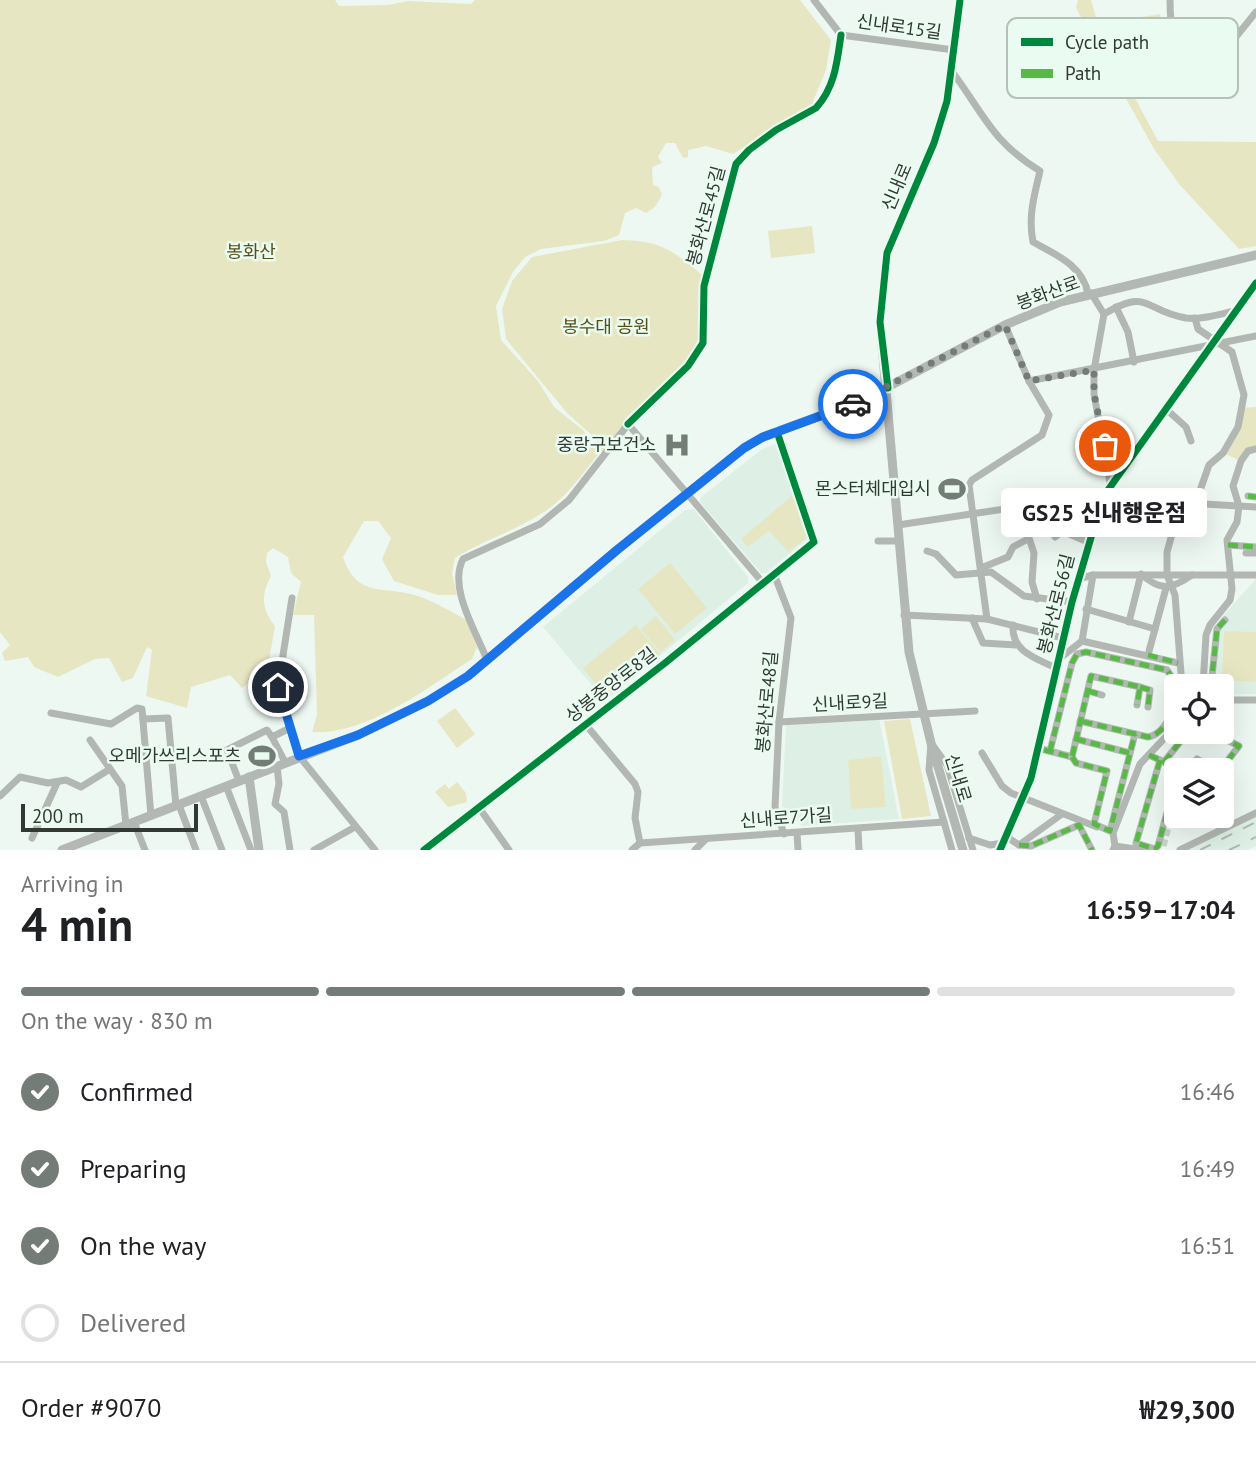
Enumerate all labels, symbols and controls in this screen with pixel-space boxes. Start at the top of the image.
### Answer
street label: 신내로15길 [855,9,943,44]
legend [1007,18,1238,98]
text: Cycle path [1065,30,1149,54]
text: Path [1065,61,1101,85]
street label: 신내로 [876,159,917,214]
street label: 봉화산로45길 [681,163,730,268]
park label: 봉화산 [226,240,276,263]
street label: 봉화산로 [1013,270,1083,315]
park label: 봉수대 공원 [562,315,650,338]
courier [818,369,888,439]
icon: car [834,385,872,423]
pin [1075,416,1135,476]
icon: bag [1086,427,1124,465]
hospital icon: 중랑구보건소 [662,430,692,460]
place label: 중랑구보건소 [557,433,656,456]
sports icon: 몬스터체대입시 [937,474,967,504]
place label: 몬스터체대입시 [815,477,931,500]
callout: GS25 신내행운점 [1002,488,1208,537]
text: GS25 신내행운점 [1022,498,1186,527]
street label: 봉화산로56길 [1032,551,1079,656]
street label: 상봉중앙로8길 [561,642,661,727]
street label: 봉화산로48길 [751,650,782,754]
pin [248,657,308,717]
icon: home [259,668,297,706]
map controls [1164,674,1234,828]
button: locate [1164,674,1234,744]
street label: 신내로9길 [811,689,889,716]
sports icon: 오메가쓰리스포츠 [247,741,277,771]
place label: 오메가쓰리스포츠 [109,744,241,767]
street label: 신내로 [940,751,977,805]
button: layers [1164,758,1234,828]
scale bar [21,801,198,833]
street label: 신내로7가길 [739,803,833,832]
text: 200 m [32,804,84,828]
text: Arriving in [21,869,123,898]
text: 16:59–17:04 [1086,893,1235,926]
text: 4 min [21,894,133,954]
text: On the way · 830 m [21,1006,213,1035]
icon: check [21,1073,59,1111]
text: Confirmed [80,1075,193,1108]
text: 16:46 [1180,1077,1235,1106]
icon: check [21,1150,59,1188]
text: Preparing [80,1152,187,1185]
text: 16:49 [1180,1154,1235,1183]
icon: check [21,1227,59,1265]
text: On the way [80,1229,206,1262]
text: 16:51 [1180,1231,1235,1260]
text: Delivered [80,1306,186,1339]
text: Order #9070 [21,1391,161,1424]
text: ₩29,300 [1139,1393,1235,1426]

